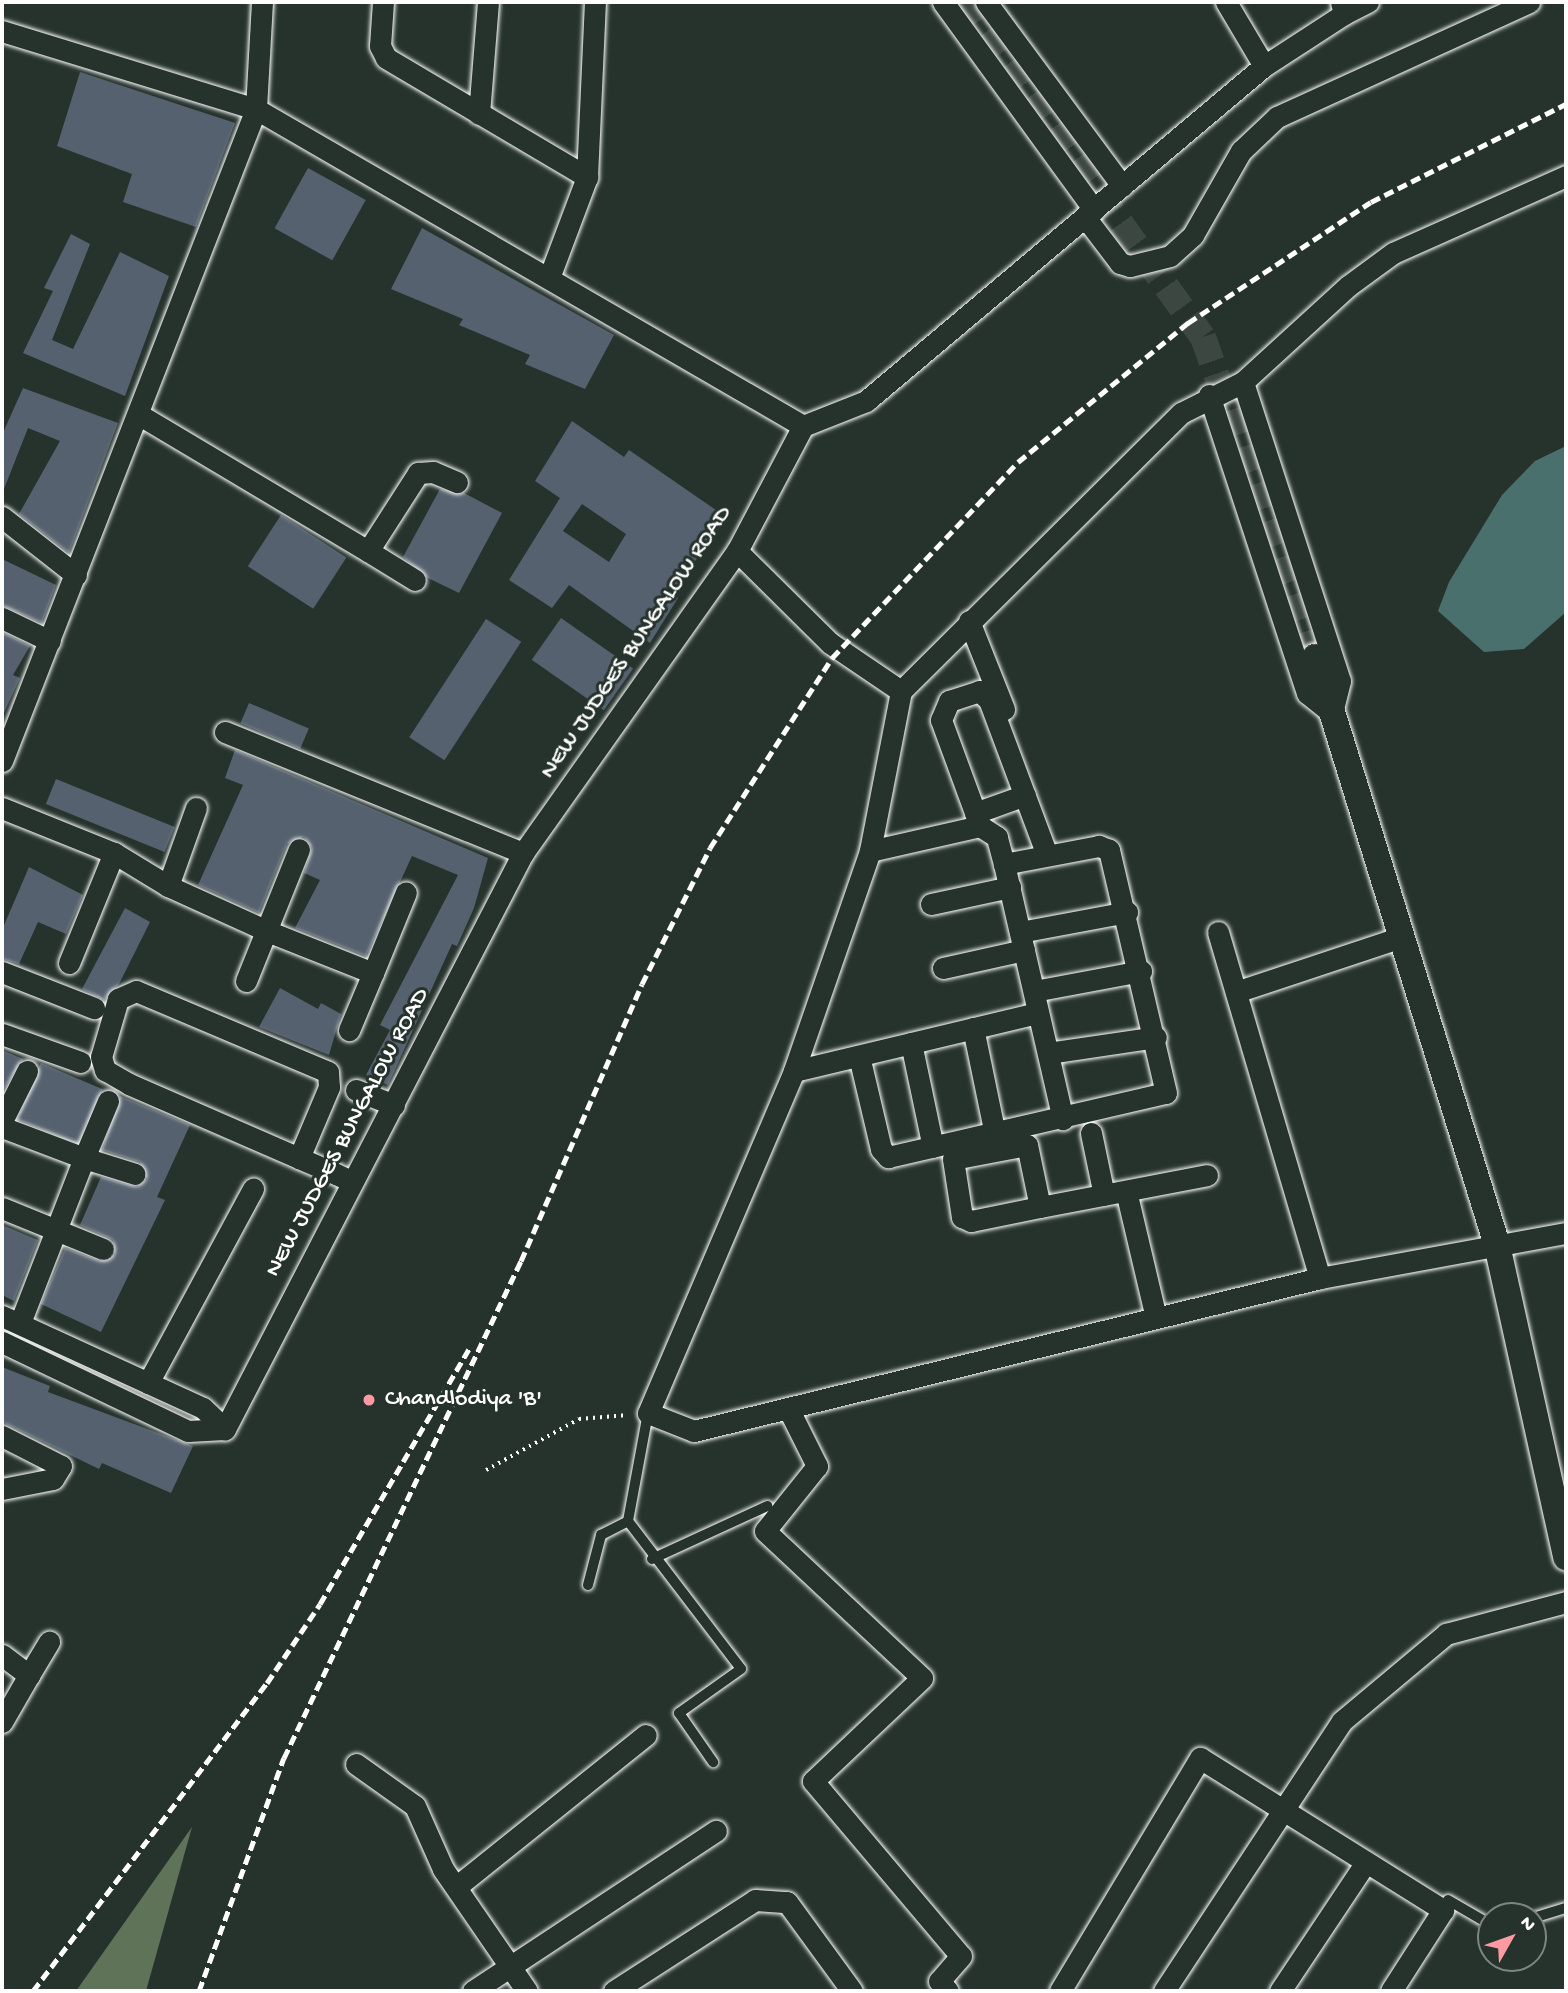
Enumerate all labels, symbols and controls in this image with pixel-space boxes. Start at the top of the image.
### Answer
street label: NEW JUDGES BUNGALOW ROAD [535,501,739,785]
street label: NEW JUDGES BUNGALOW ROAD [259,984,437,1282]
place label: Chandlodiya 'B' [385,1386,542,1414]
marker: Chandlodiya 'B' [359,1390,379,1410]
north arrow [1477,1902,1547,1972]
text: N [1514,1912,1540,1937]

